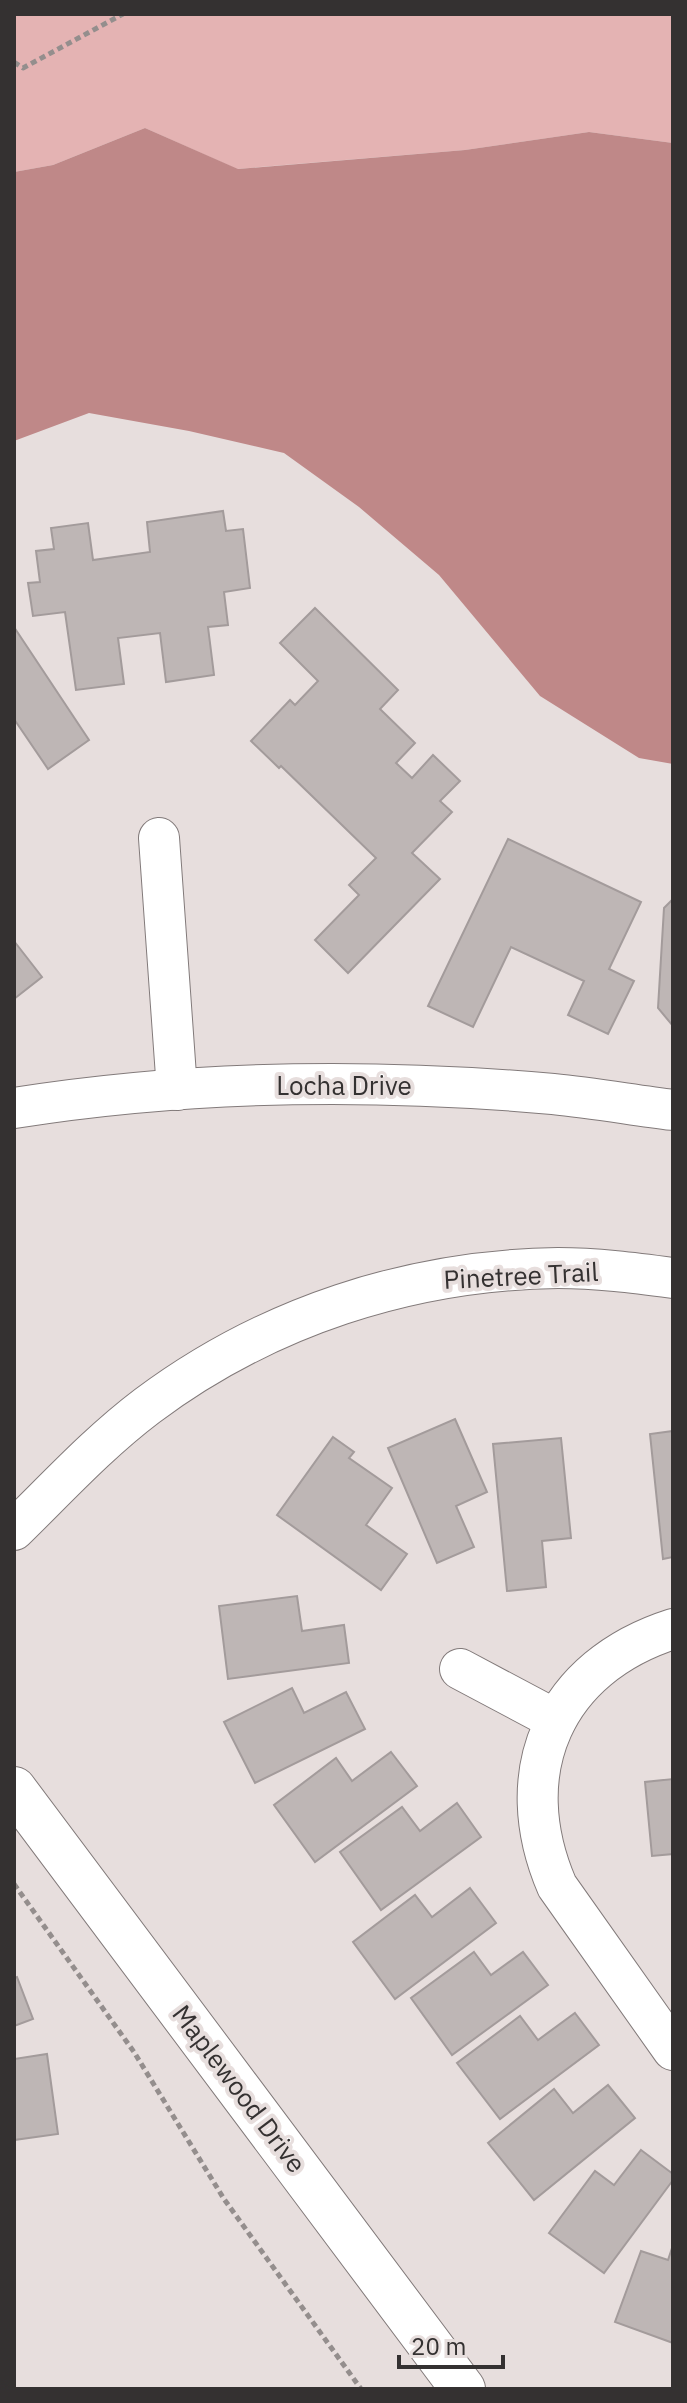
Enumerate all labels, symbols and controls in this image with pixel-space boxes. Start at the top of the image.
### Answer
street label: Locha Drive [276,1068,412,1102]
street label: Pinetree Trail [443,1254,599,1296]
street label: Maplewood Drive [165,1998,314,2179]
scale bar [399,2319,503,2369]
text: 20 m [411,2330,466,2362]

